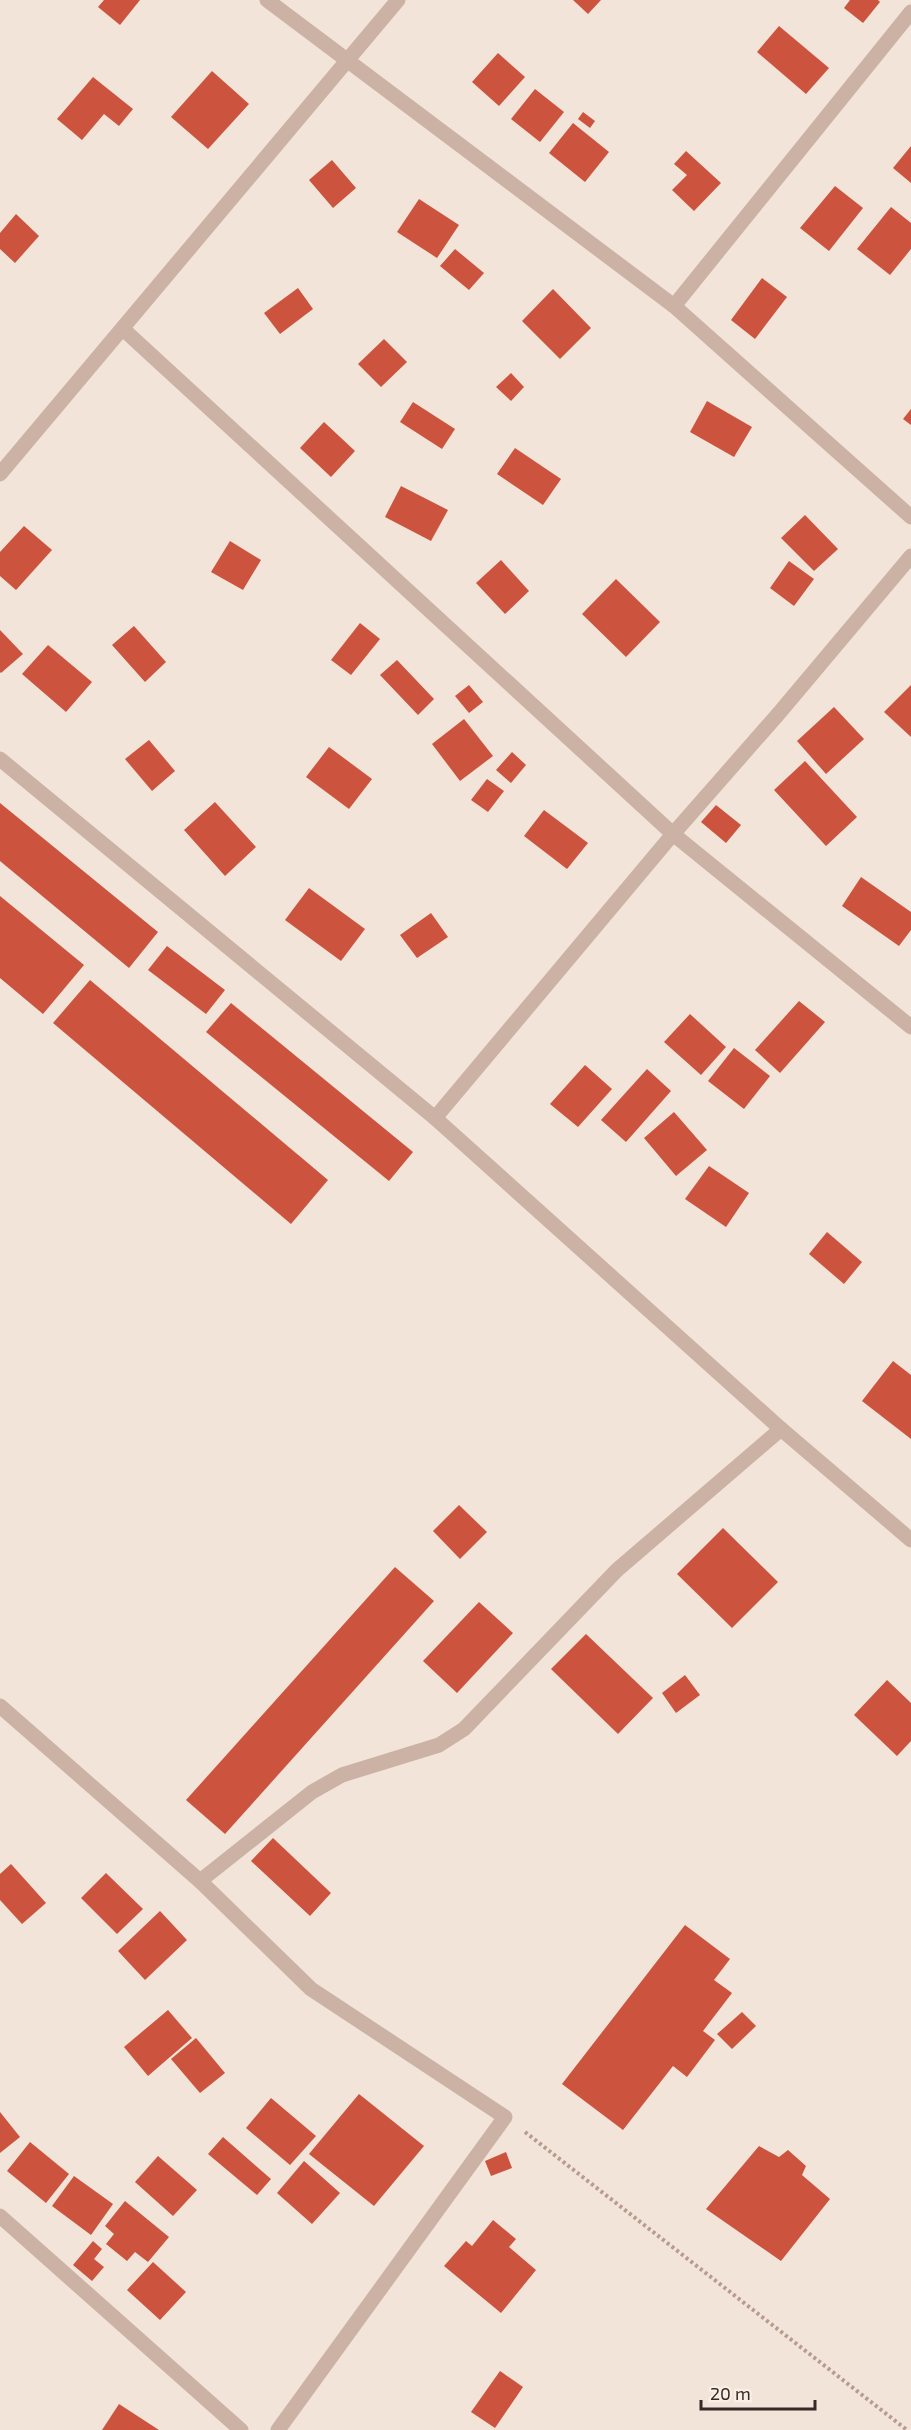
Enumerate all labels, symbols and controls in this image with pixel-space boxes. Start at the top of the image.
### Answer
scale bar [701,2373,815,2411]
text: 20 m [710,2382,751,2404]

